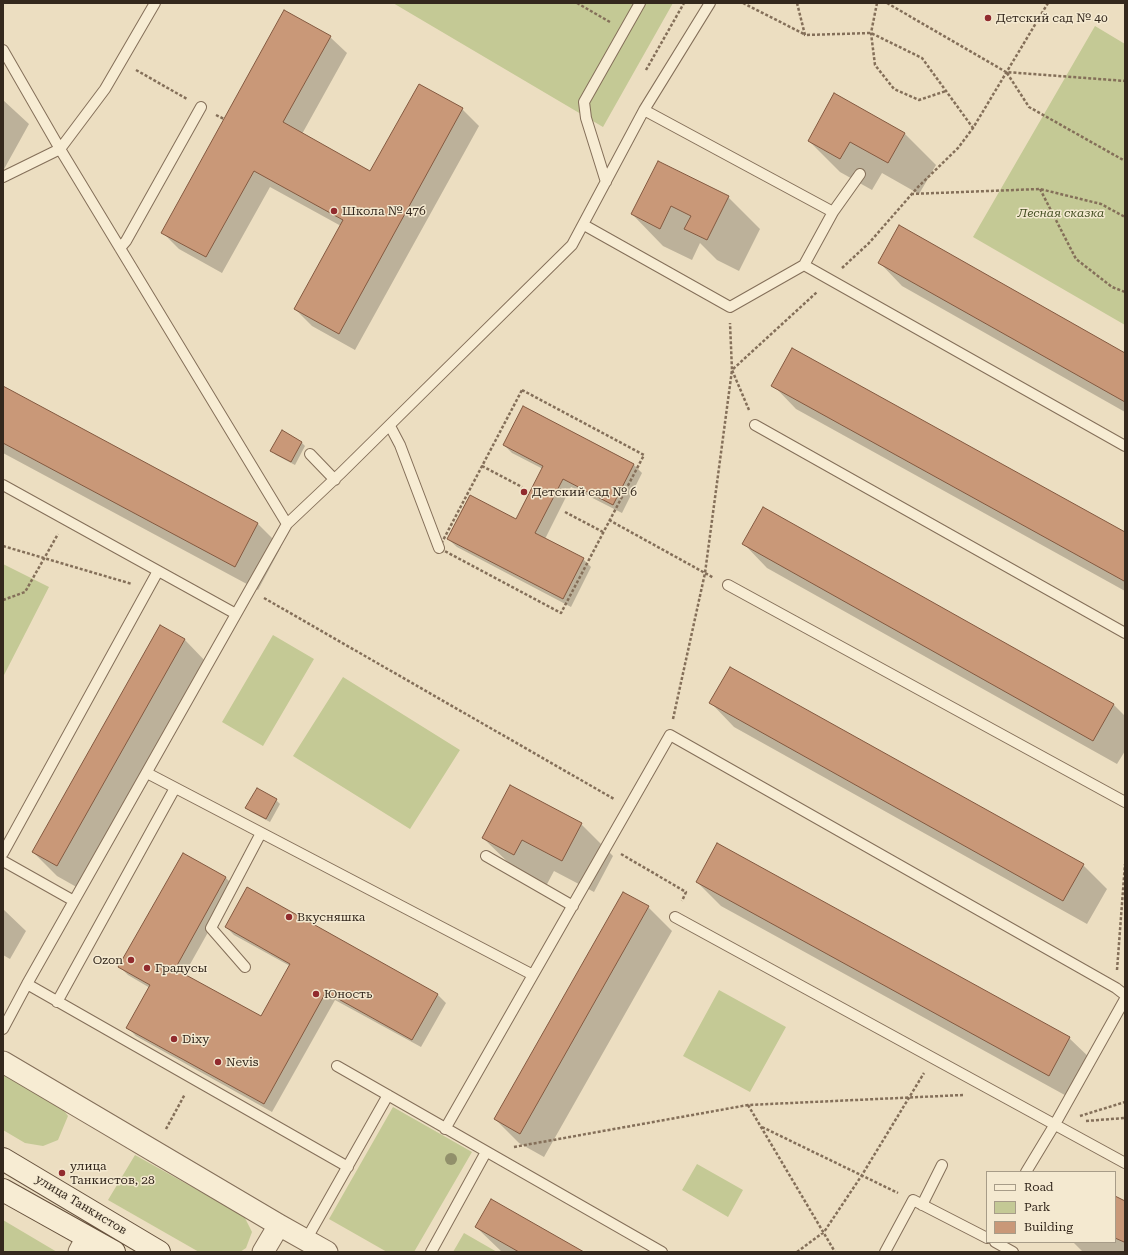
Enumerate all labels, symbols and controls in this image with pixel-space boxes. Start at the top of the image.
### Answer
place label: Детский сад № 40 [996,11,1108,25]
marker: Детский сад № 40 [983,13,993,23]
place label: Школа № 476 [342,204,426,218]
marker: Школа № 476 [329,206,339,216]
park label: Лесная сказка [1018,206,1104,220]
place label: Детский сад № 6 [532,485,637,499]
marker: Детский сад № 6 [519,487,529,497]
place label: Вкусняшка [297,910,365,924]
marker: Вкусняшка [284,912,294,922]
place label: Ozon [93,953,123,967]
marker: Ozon [126,955,136,965]
place label: Градусы [155,961,207,975]
marker: Градусы [142,963,152,973]
place label: Юность [324,987,372,1001]
marker: Юность [311,989,321,999]
place label: Dixy [182,1032,209,1046]
marker: Dixy [169,1034,179,1044]
place label: Nevis [226,1055,258,1069]
marker: Nevis [213,1057,223,1067]
place label: улица Танкистов, 28 [70,1159,155,1187]
marker: улица Танкистов, 28 [57,1168,67,1178]
legend [986,1171,1116,1243]
street label: улица Танкистов [33,1172,129,1238]
text: Road [1024,1180,1053,1194]
text: Park [1024,1200,1050,1214]
text: Building [1024,1220,1073,1234]

